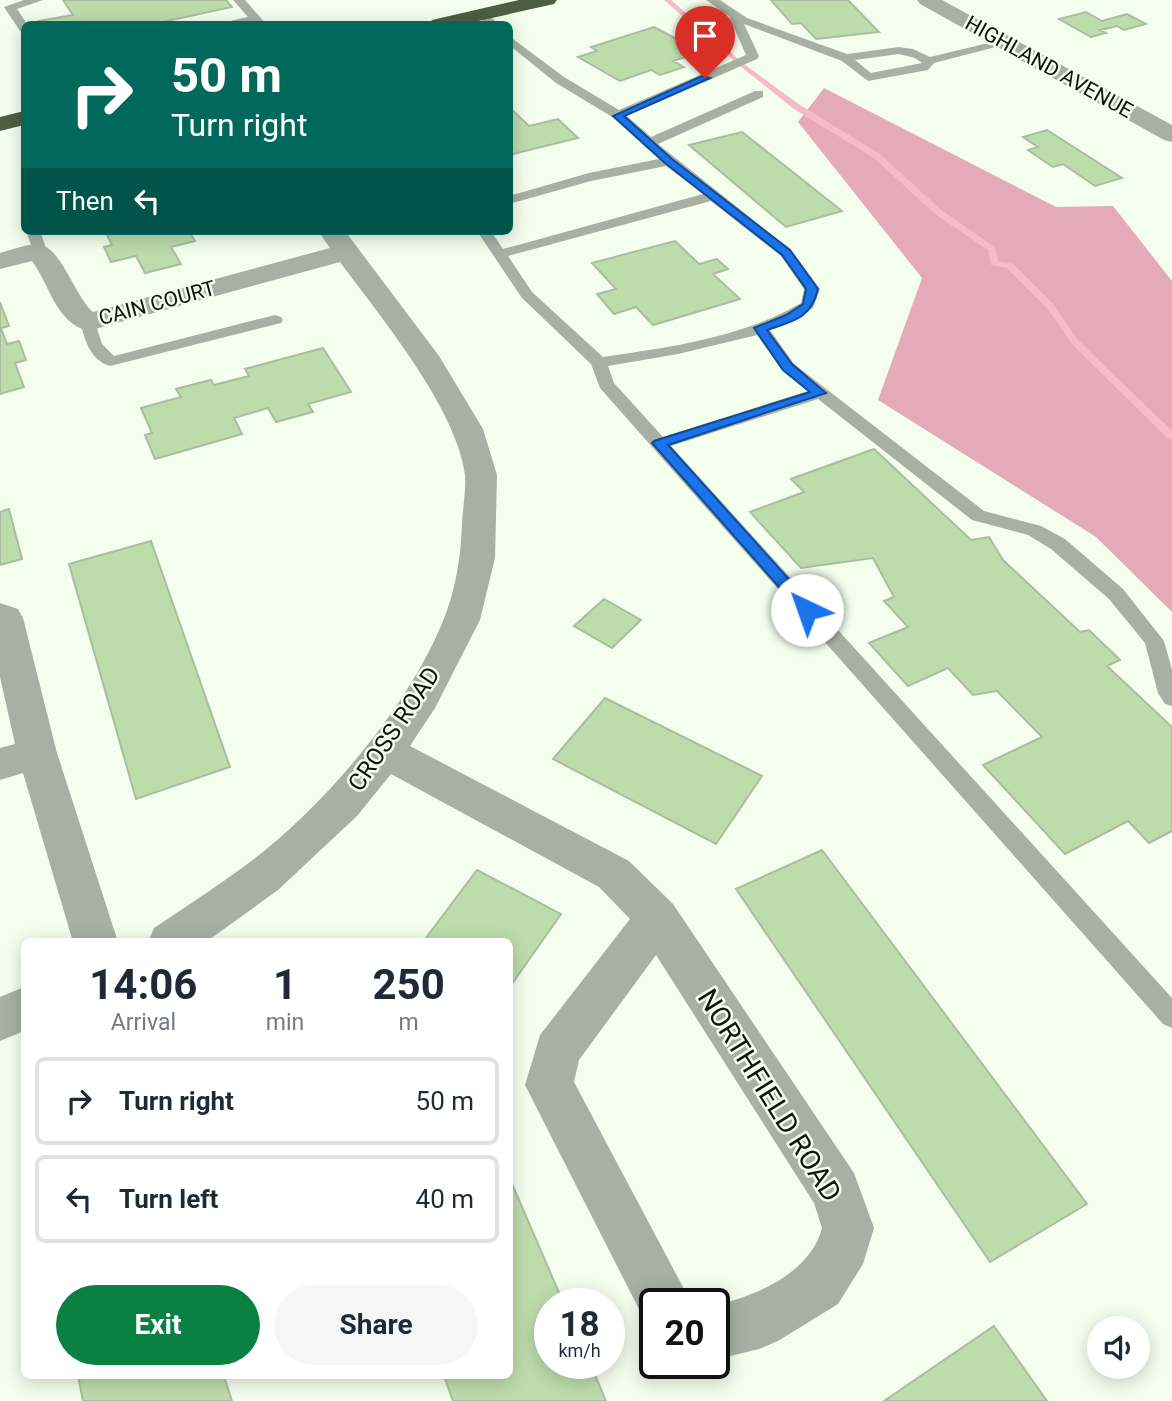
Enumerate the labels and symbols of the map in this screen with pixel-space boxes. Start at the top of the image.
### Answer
pin [675,6,735,78]
street label: HIGHLAND AVENUE [961,11,1137,123]
street label: CAIN COURT [96,276,218,330]
position arrow [770,573,844,647]
street label: CROSS ROAD [342,662,446,796]
street label: NORTHFIELD ROAD [691,983,848,1208]
speed limit sign: 20 [639,1288,730,1379]

